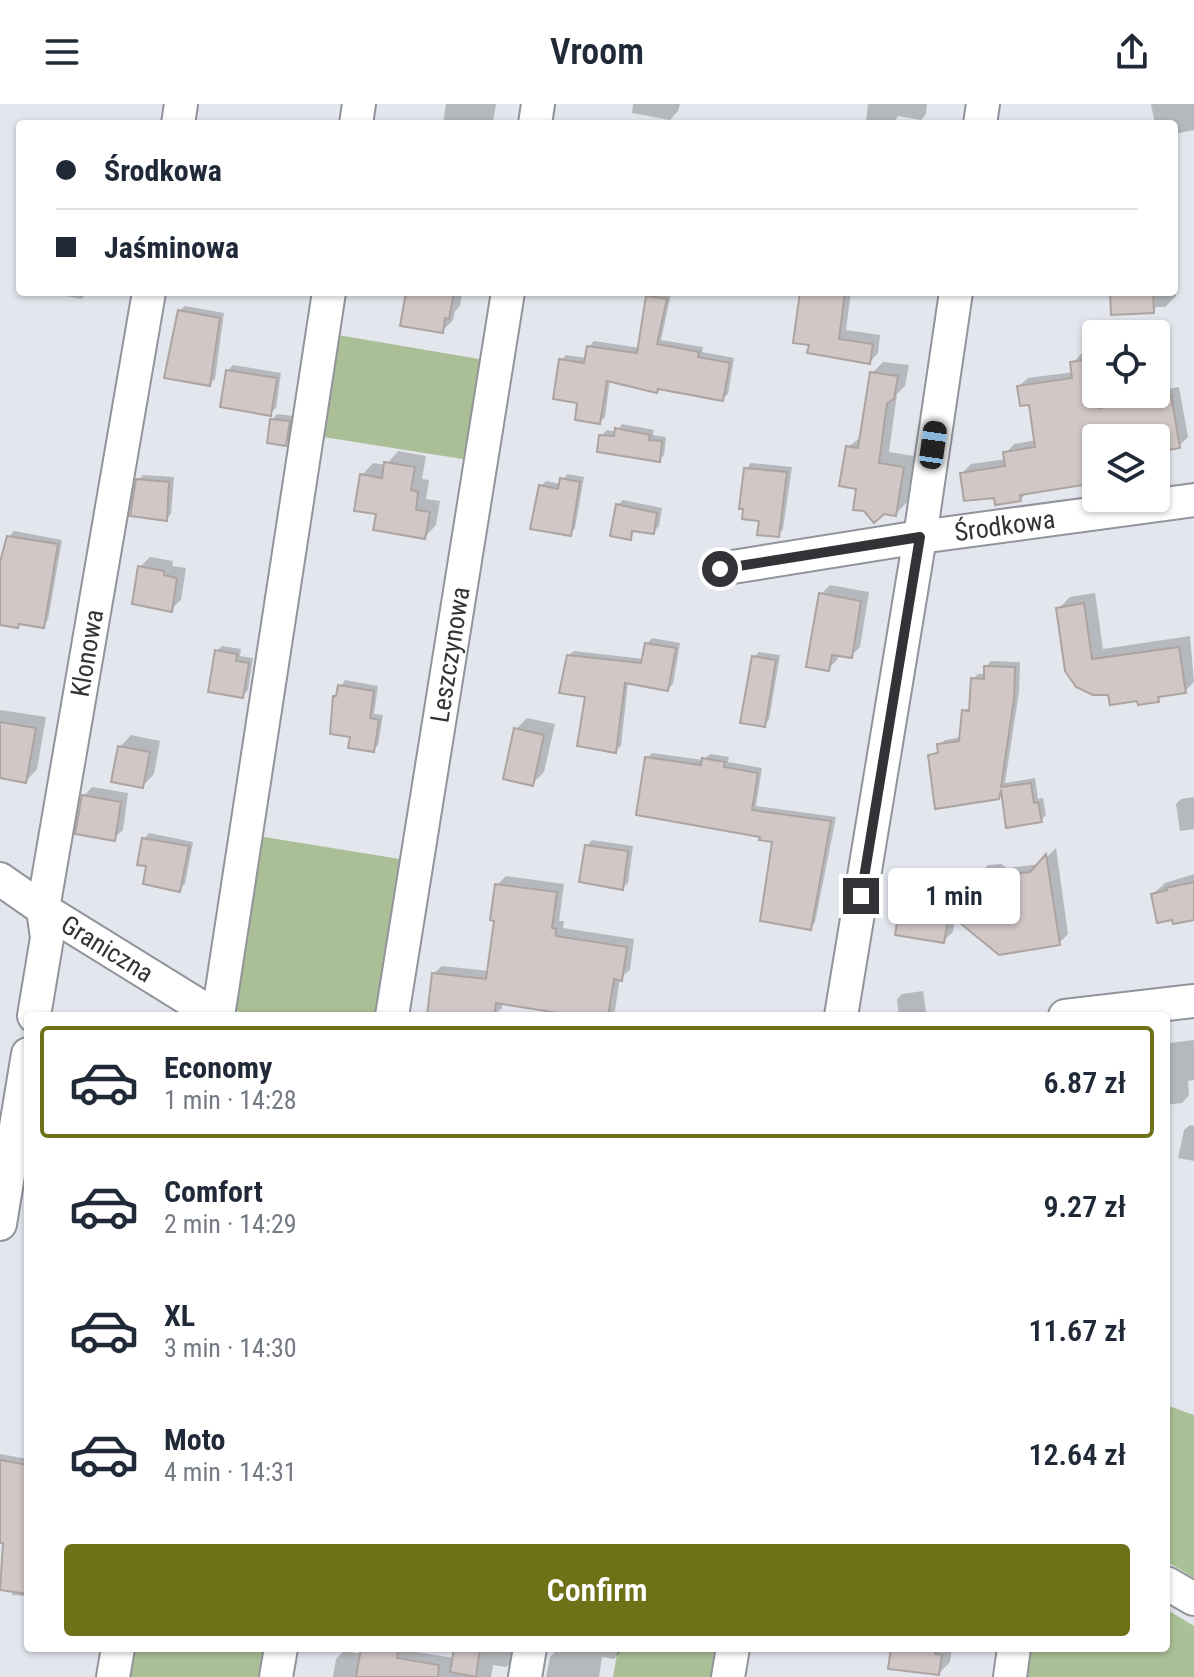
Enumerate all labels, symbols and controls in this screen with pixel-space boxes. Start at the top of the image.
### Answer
icon: menu [40,30,84,74]
icon: share [1110,30,1154,74]
text: Vroom [550,31,644,73]
text: Środkowa [104,153,222,188]
text: Jaśminowa [104,230,239,265]
map controls [1082,320,1170,512]
button: locate [1082,320,1170,408]
car [918,420,948,470]
button: layers [1082,424,1170,512]
street label: Środkowa [952,504,1057,547]
route start [702,551,738,587]
street label: Leszczynowa [424,585,476,725]
street label: Klonowa [65,607,109,699]
callout: 1 min [889,868,1021,924]
route end [843,878,879,914]
text: 1 min [925,881,983,911]
street label: Graniczna [56,909,159,988]
icon: car [68,1046,140,1118]
text: Economy [164,1050,272,1085]
text: 6.87 zł [1043,1065,1126,1100]
text: 1 min · 14:28 [164,1085,297,1115]
icon: car [68,1170,140,1242]
text: Comfort [164,1174,263,1209]
text: 9.27 zł [1043,1189,1126,1224]
text: 2 min · 14:29 [164,1209,297,1239]
icon: car [68,1294,140,1366]
text: XL [164,1298,195,1333]
text: 11.67 zł [1028,1313,1126,1348]
text: 3 min · 14:30 [164,1333,297,1363]
icon: car [68,1418,140,1490]
text: Moto [164,1422,225,1457]
text: 12.64 zł [1028,1437,1126,1472]
text: 4 min · 14:31 [164,1457,297,1487]
button: Confirm [64,1544,1130,1636]

